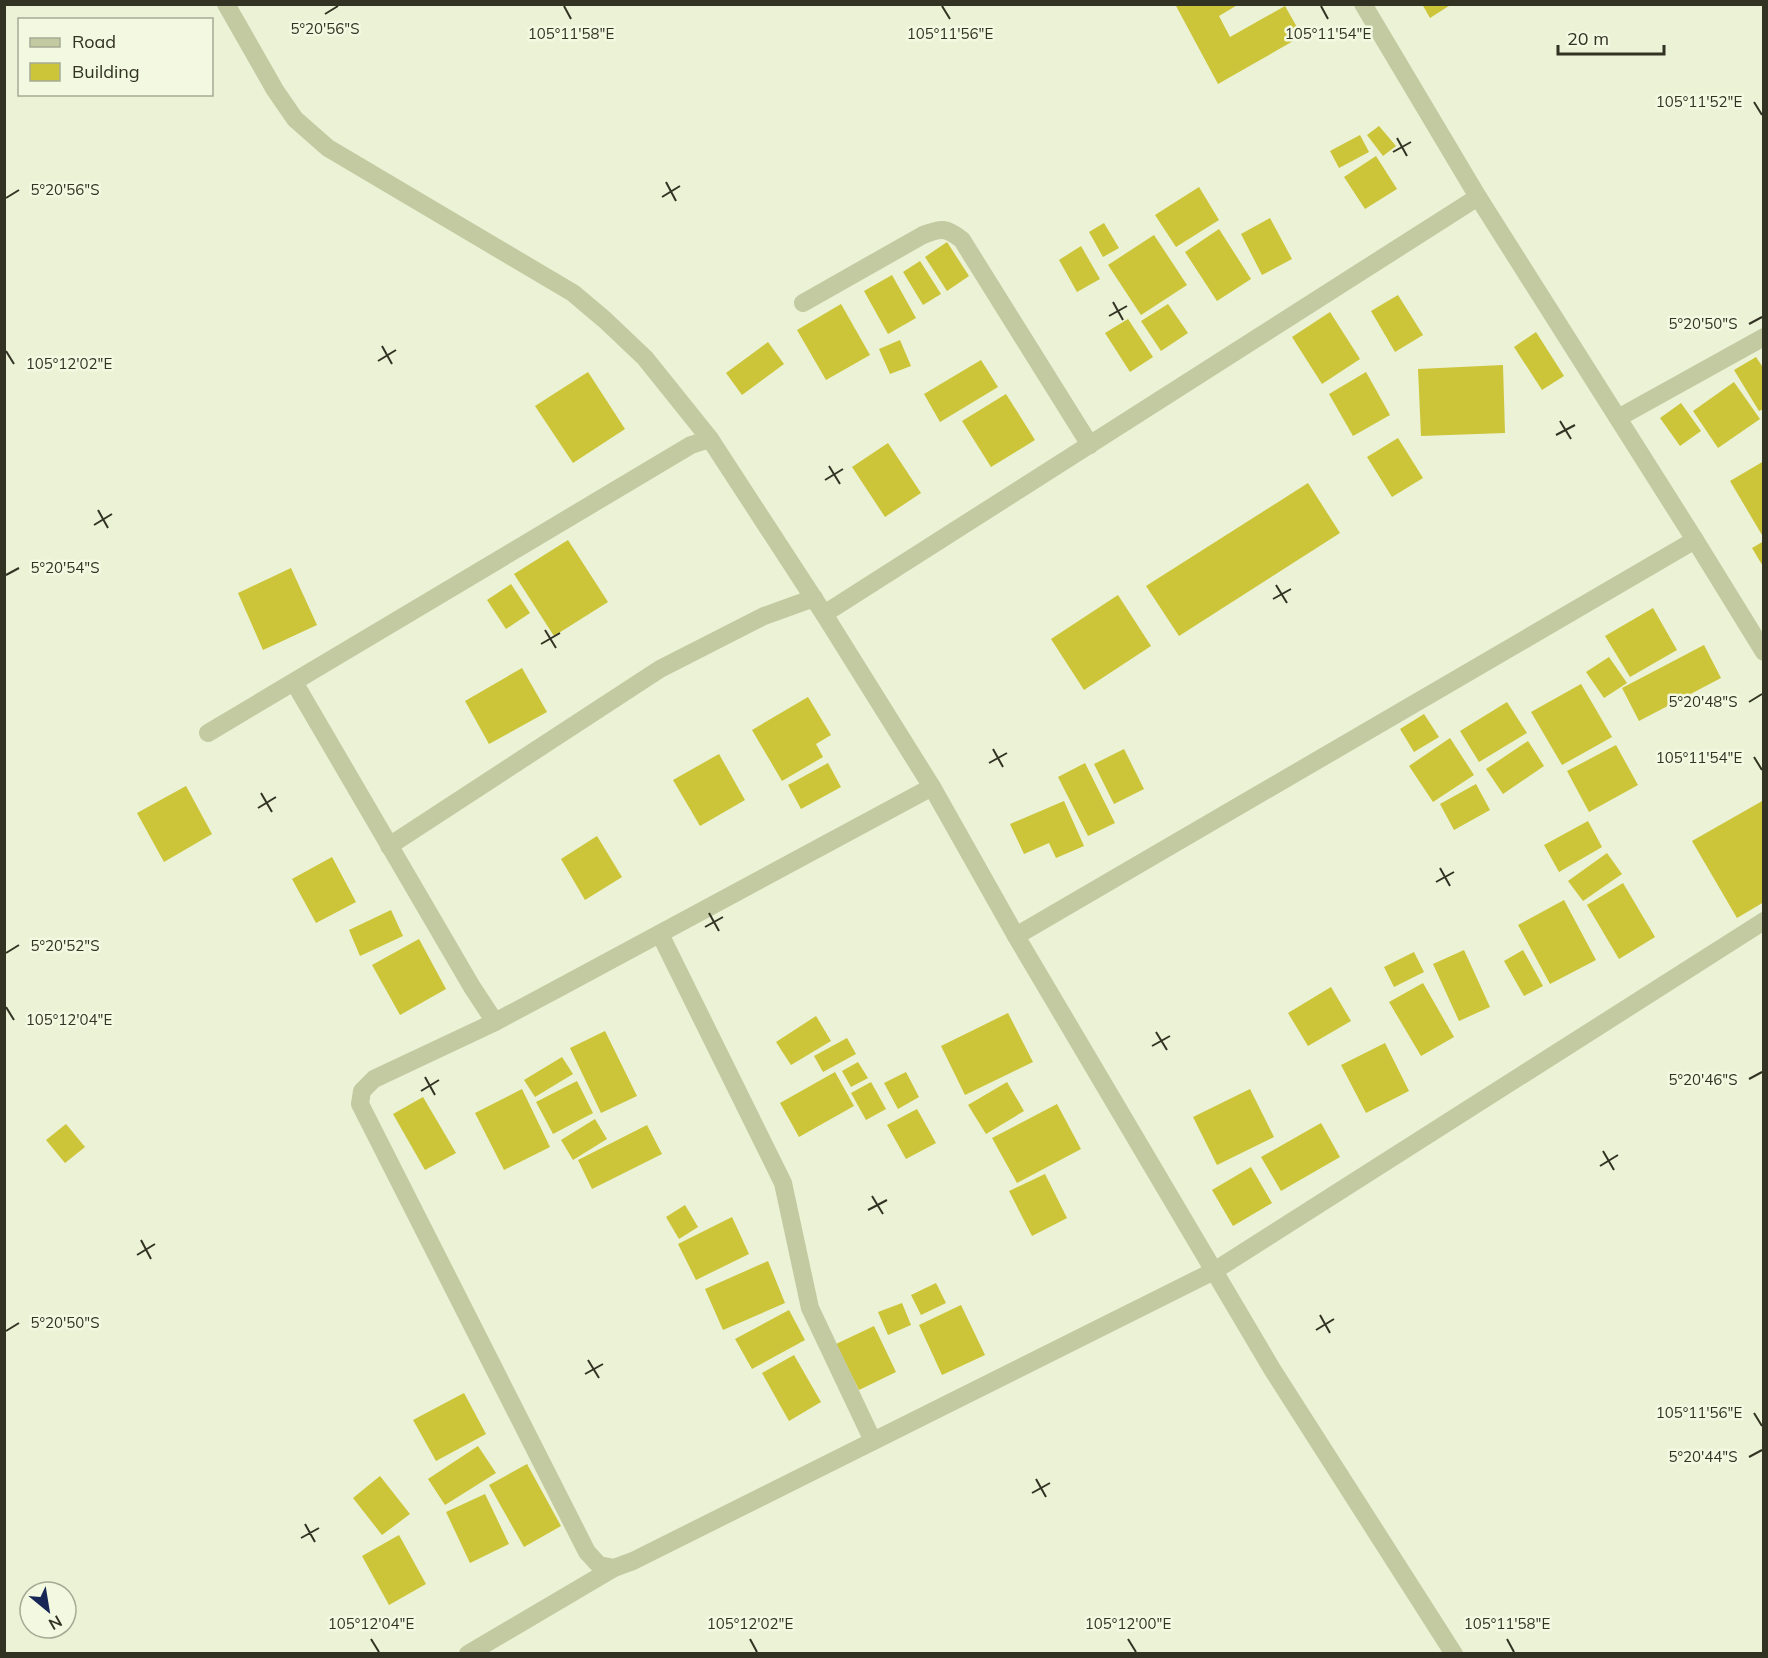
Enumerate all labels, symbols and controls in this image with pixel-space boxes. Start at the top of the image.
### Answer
legend [18,18,213,96]
scale bar [1558,18,1664,56]
text: 5°20'56"S [290,19,360,38]
text: 105°11'58"E [528,24,614,43]
text: 105°11'56"E [907,24,993,43]
text: 105°11'54"E [1285,24,1371,43]
text: 20 m [1567,27,1609,50]
text: Road [72,30,116,53]
text: Building [72,60,140,83]
text: 105°11'52"E [1656,92,1742,111]
text: 5°20'56"S [30,180,100,199]
text: 5°20'50"S [1668,314,1738,333]
text: 105°12'02"E [26,354,112,373]
text: 5°20'54"S [30,558,100,577]
text: 5°20'48"S [1668,692,1738,711]
text: 105°11'54"E [1656,748,1742,767]
text: 5°20'52"S [30,936,100,955]
text: 105°12'04"E [26,1010,112,1029]
text: 5°20'46"S [1668,1070,1738,1089]
text: 5°20'50"S [30,1313,100,1332]
text: 105°11'56"E [1656,1403,1742,1422]
text: 5°20'44"S [1668,1447,1738,1466]
north arrow [18,1580,78,1640]
text: N [45,1611,66,1635]
text: 105°12'04"E [328,1614,414,1633]
text: 105°12'02"E [707,1614,793,1633]
text: 105°12'00"E [1085,1614,1171,1633]
text: 105°11'58"E [1464,1614,1550,1633]

